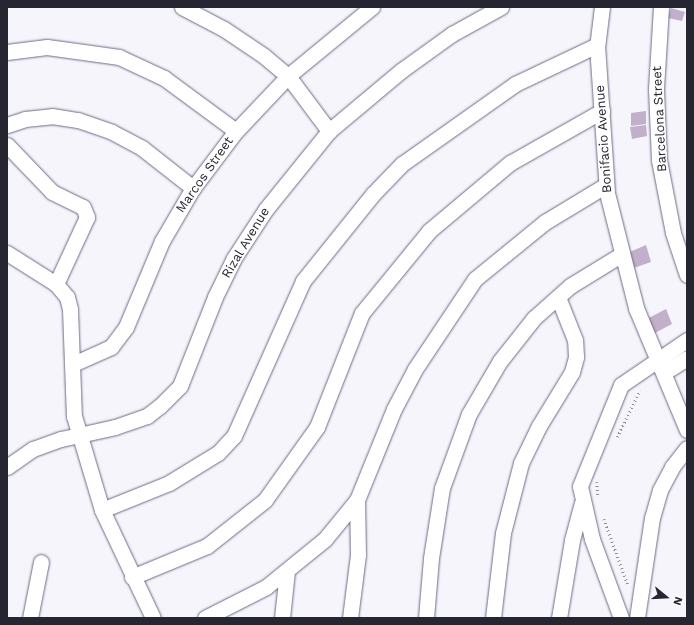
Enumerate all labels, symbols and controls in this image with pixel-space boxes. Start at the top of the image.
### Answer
street label: Barcelona Street [649,65,671,173]
street label: Bonifacio Avenue [592,84,616,194]
street label: Marcos Street [173,134,237,216]
street label: Rizal Avenue [219,204,273,282]
north arrow [646,577,686,617]
text: N [670,595,685,607]

